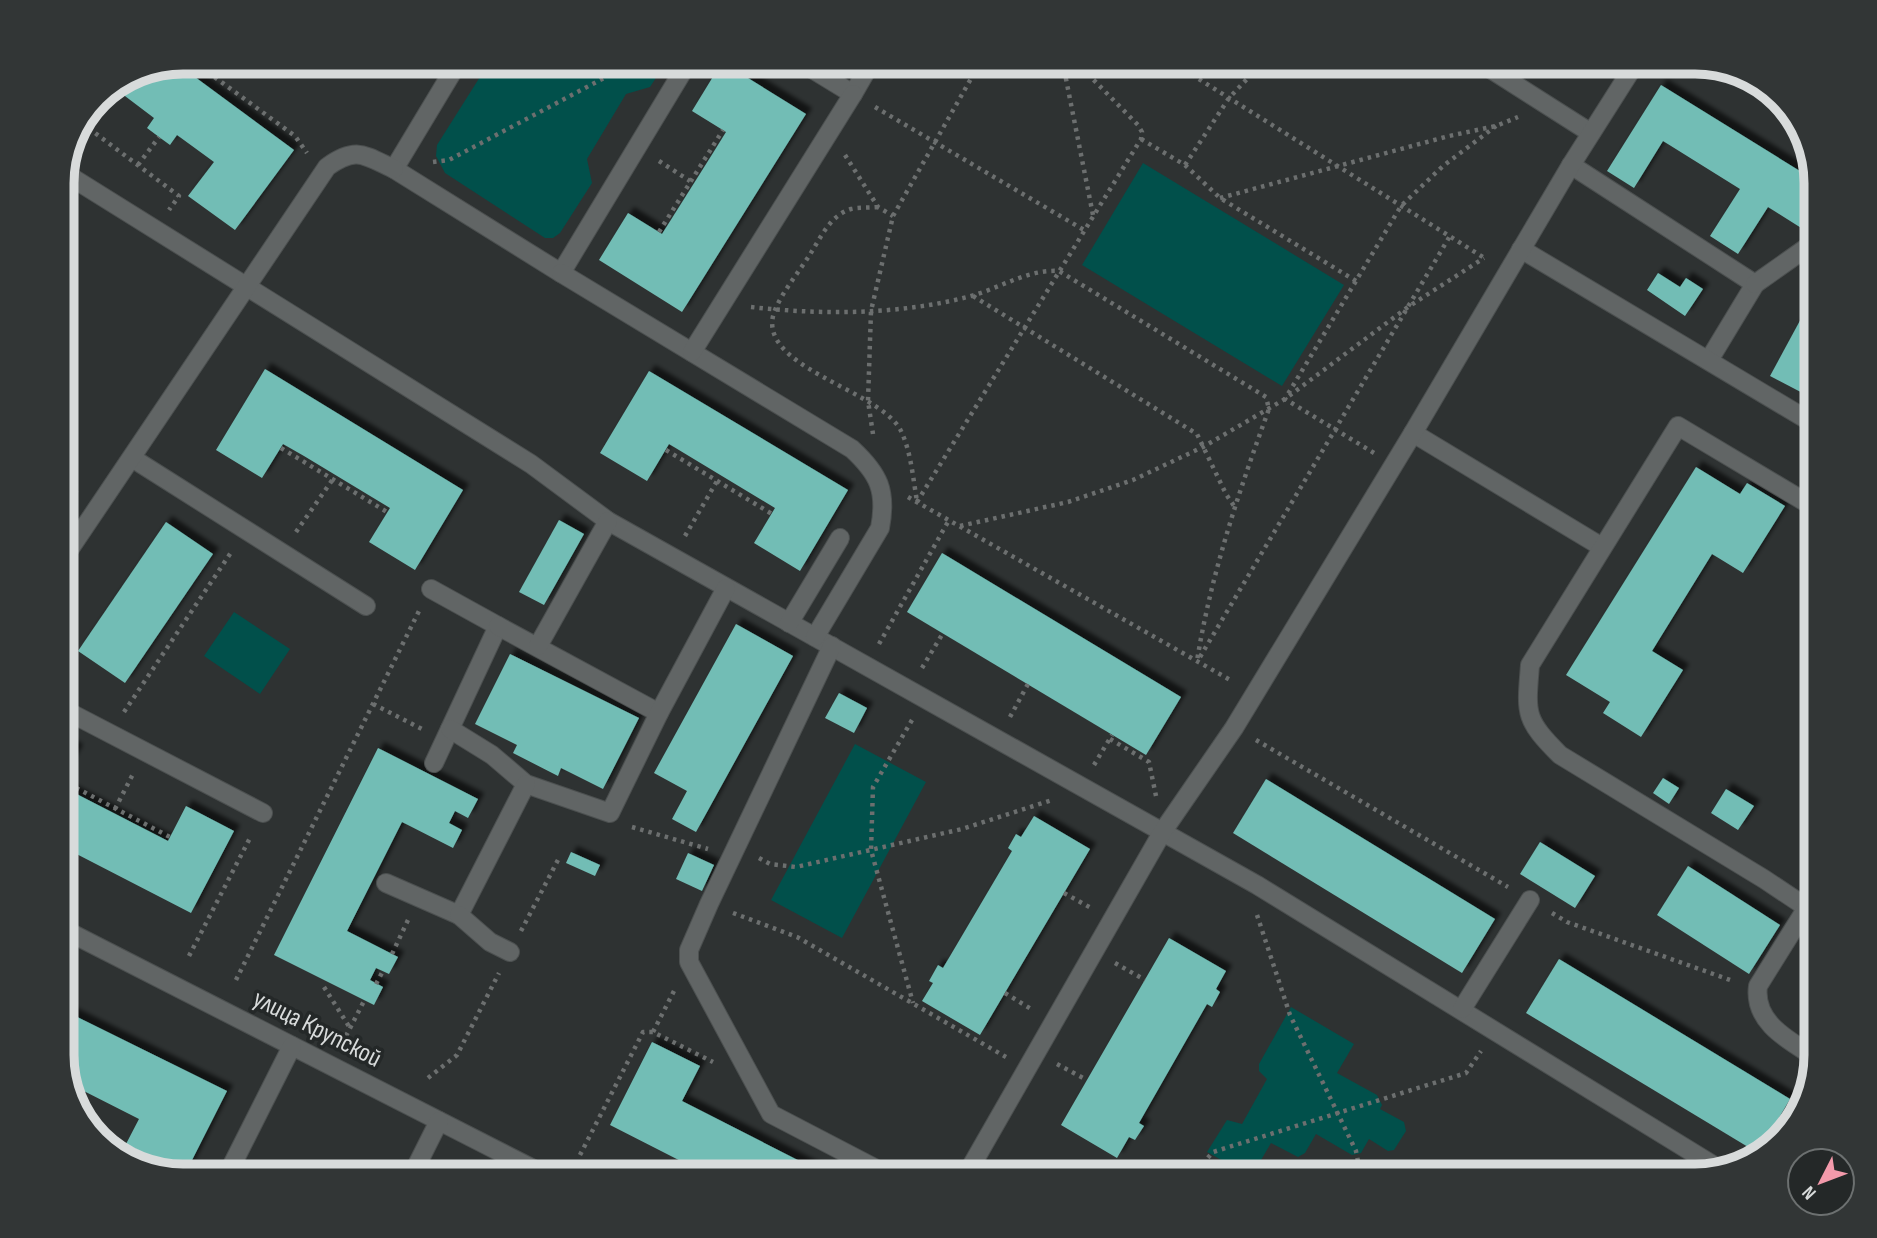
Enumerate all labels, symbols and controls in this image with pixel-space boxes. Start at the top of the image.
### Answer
street label: улица Крупской [248,983,386,1075]
north arrow [1786,1147,1856,1217]
text: N [1798,1181,1821,1204]

